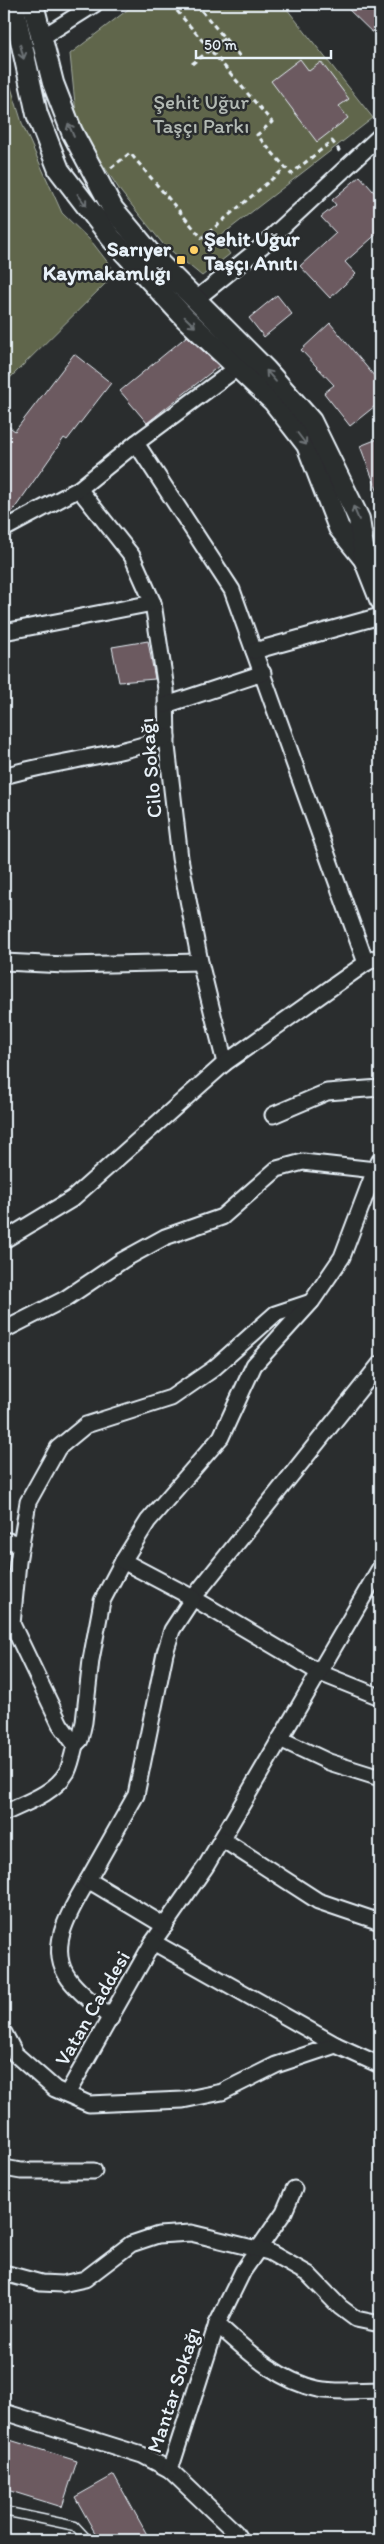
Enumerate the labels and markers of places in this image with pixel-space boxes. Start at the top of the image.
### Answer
place label: Şehit Uğur Taşçı Anıtı [203,226,300,276]
place label: Sarıyer Kaymakamlığı [43,236,172,286]
marker: Şehit Uğur Taşçı Anıtı [188,244,200,256]
marker: Sarıyer Kaymakamlığı [175,254,187,266]

